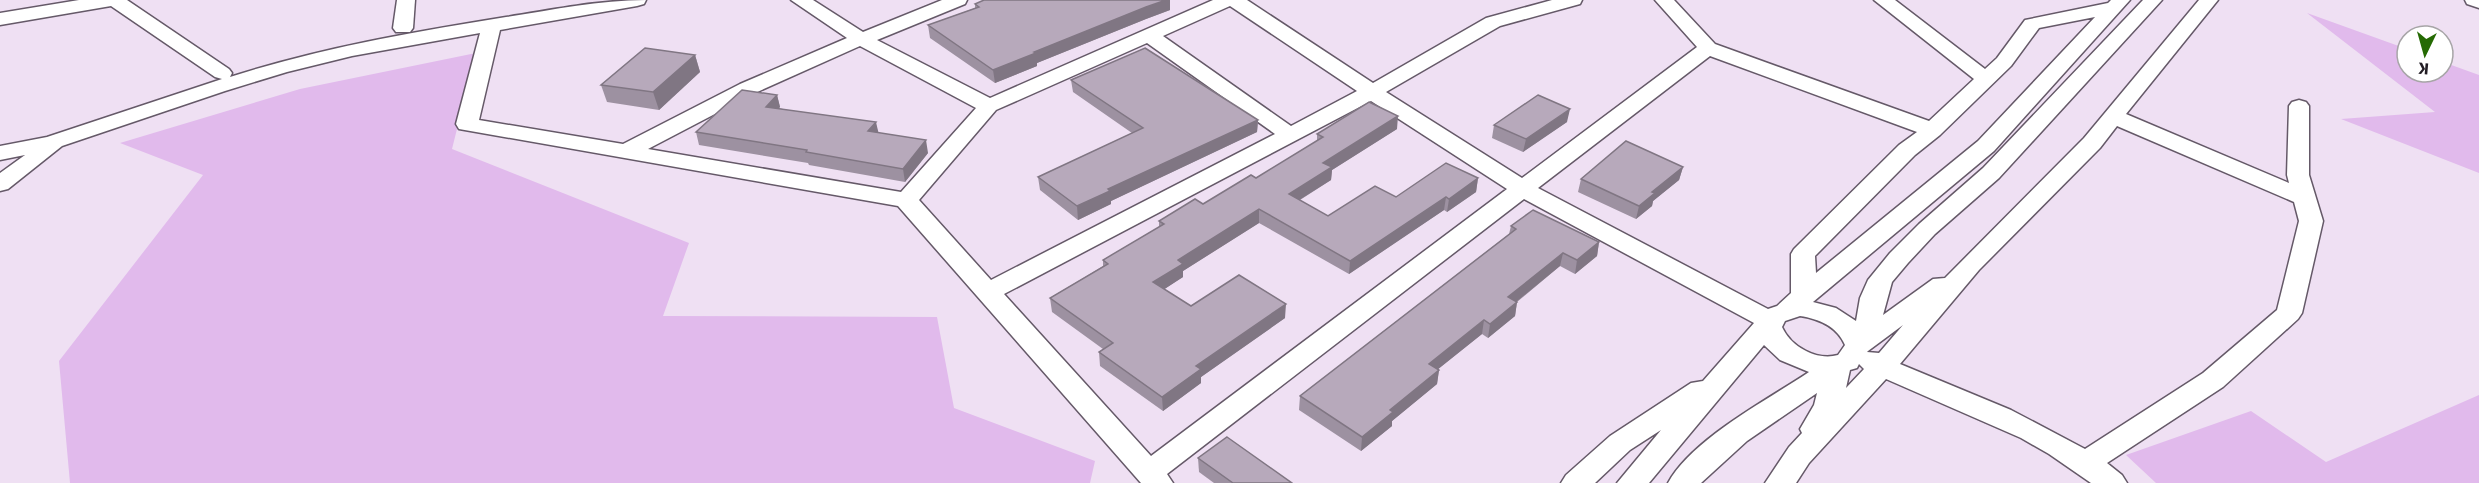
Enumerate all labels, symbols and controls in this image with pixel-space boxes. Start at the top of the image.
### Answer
north arrow [2395,24,2455,84]
text: K [2417,58,2430,78]

